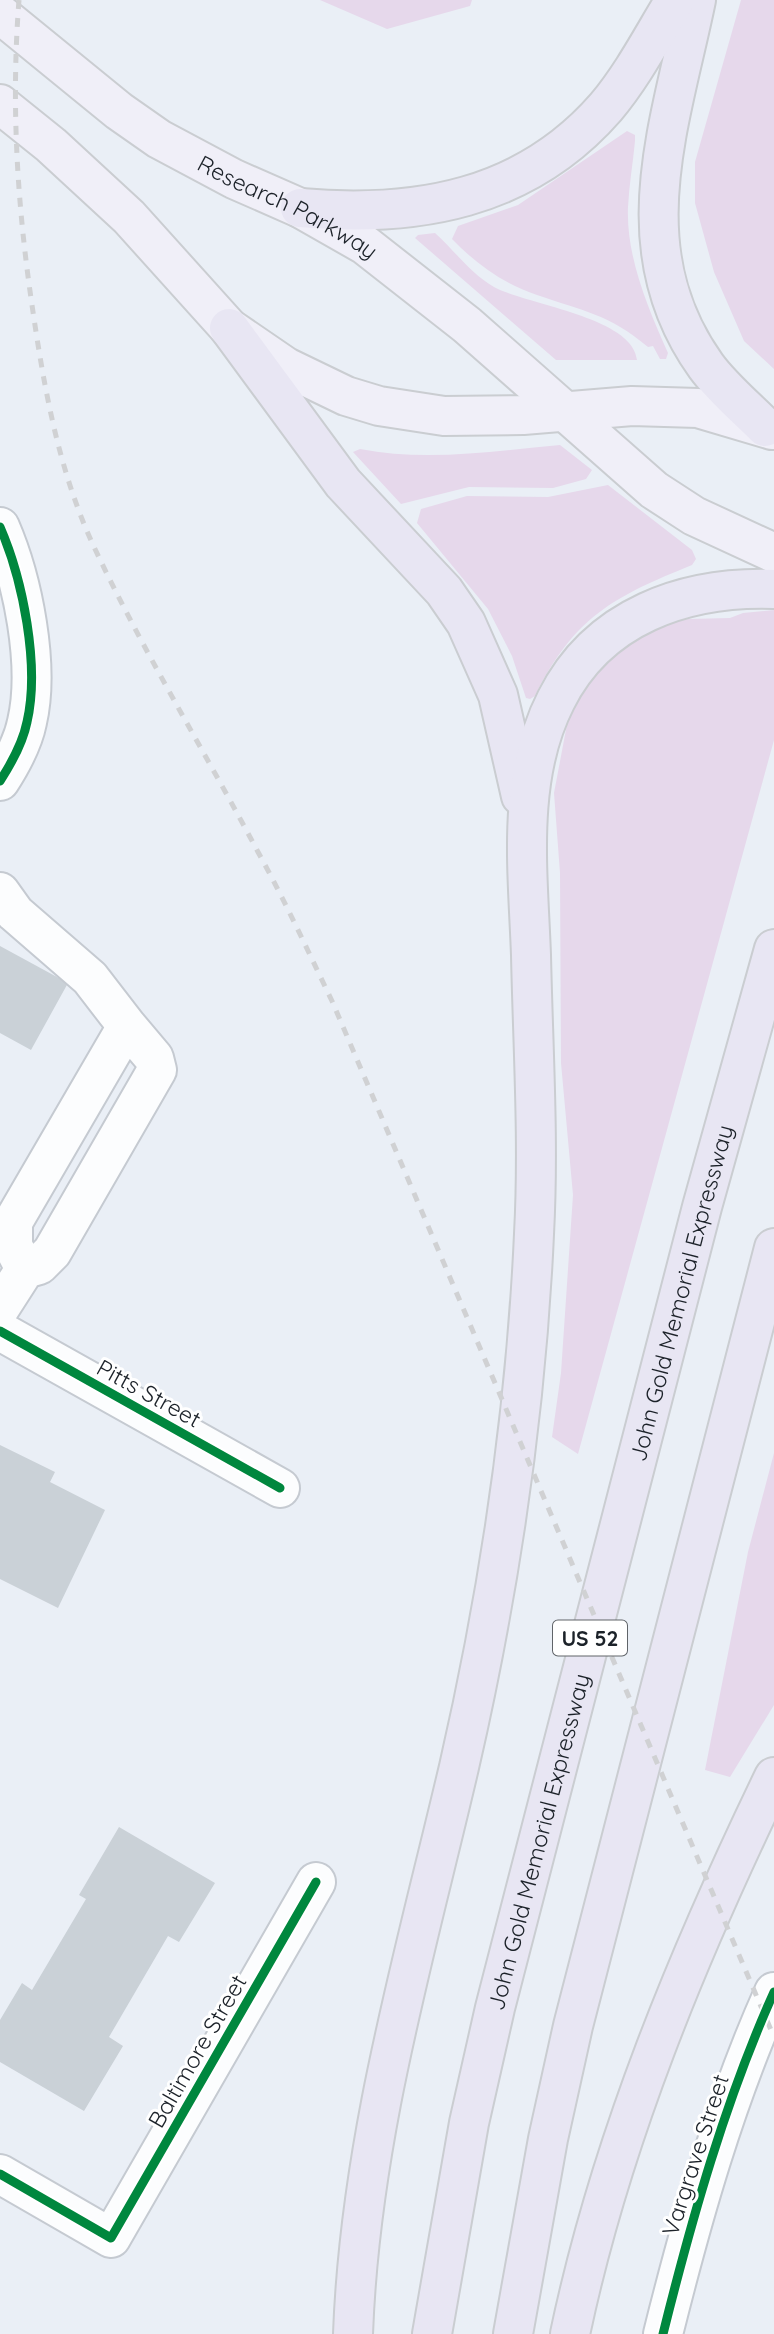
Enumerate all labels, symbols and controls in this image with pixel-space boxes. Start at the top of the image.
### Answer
street label: Research Parkway [193,148,384,265]
street label: John Gold Memorial Expressway [622,1121,739,1464]
street label: Pitts Street [92,1353,206,1434]
road number: US 52 [553,1620,627,1656]
street label: John Gold Memorial Expressway [481,1670,595,2013]
street label: Baltimore Street [141,1969,253,2133]
street label: Vargrave Street [655,2070,735,2239]

